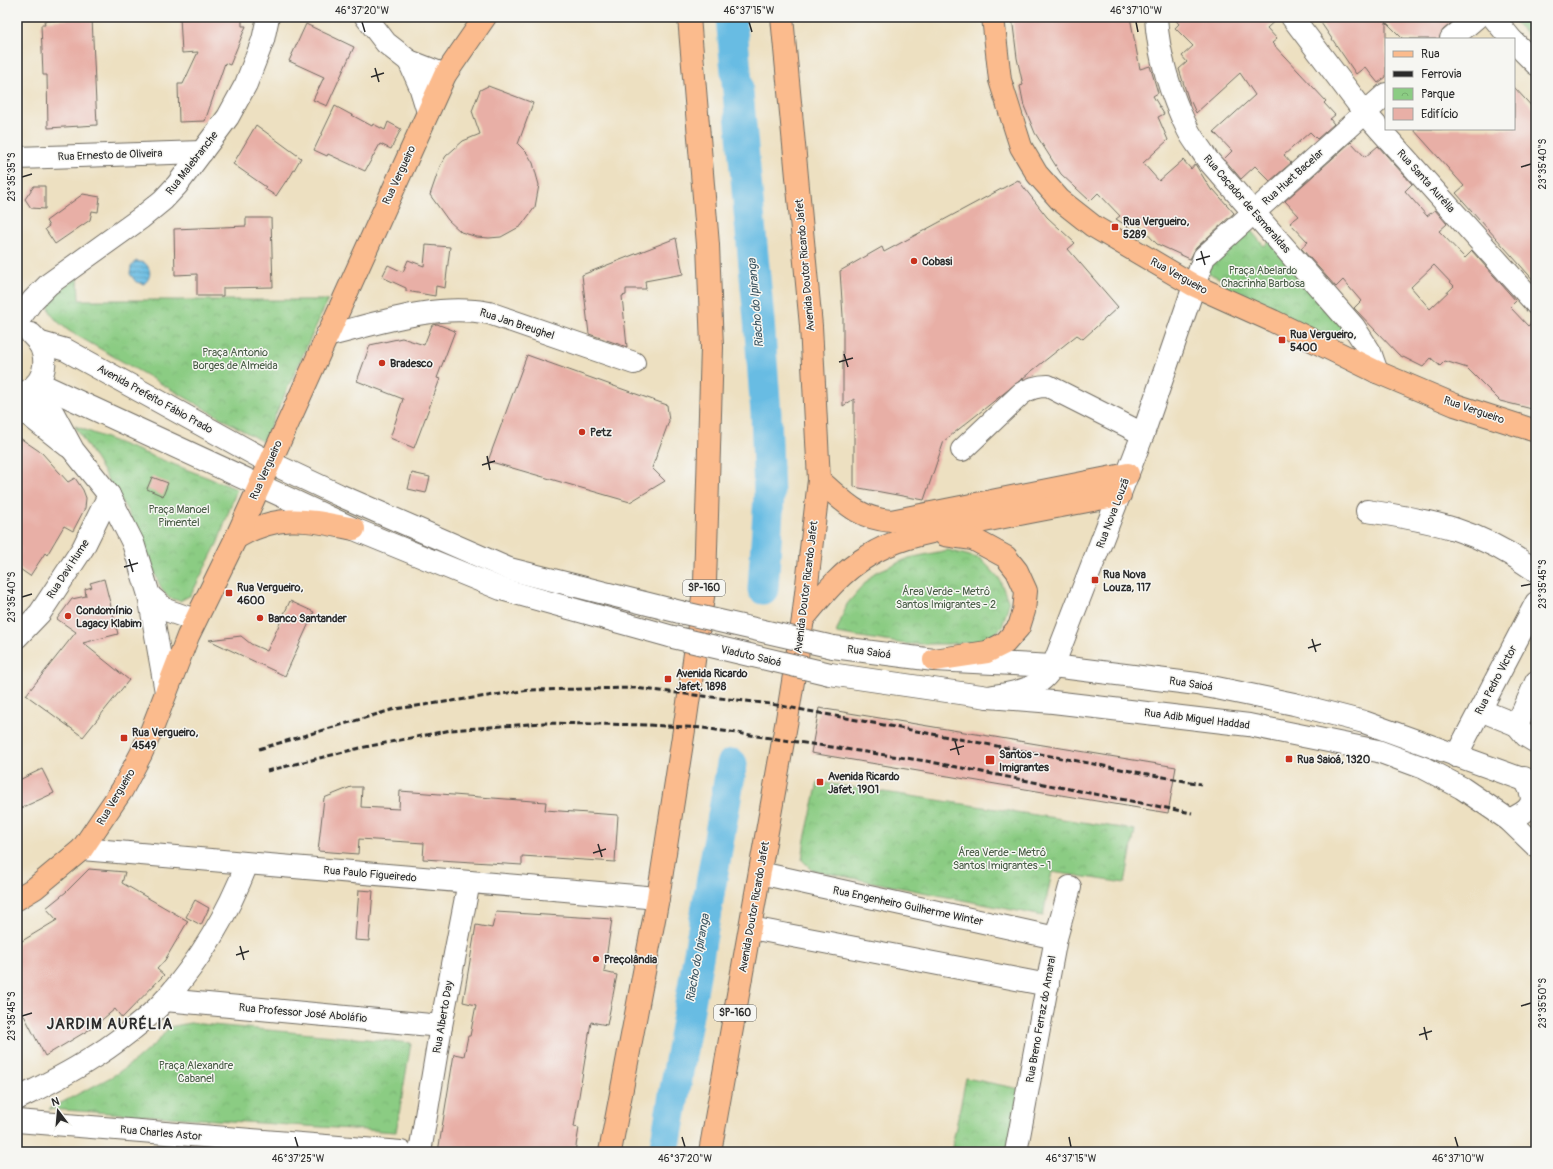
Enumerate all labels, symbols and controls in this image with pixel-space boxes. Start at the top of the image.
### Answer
text: 46°37'20"W [335,5,389,17]
text: 46°37'15"W [724,5,775,17]
text: 46°37'10"W [1110,5,1163,17]
legend [1385,38,1515,130]
text: Rua [1421,47,1440,62]
text: Ferrovia [1421,67,1462,82]
text: Parque [1421,87,1455,102]
text: Edifício [1421,107,1459,122]
street label: Rua Malebranche [163,128,221,197]
text: 23°35'40"S [1537,138,1549,189]
street label: Rua Vergueiro [380,143,418,206]
street label: Rua Huet Bacelar [1260,146,1326,208]
street label: Rua Ernesto de Oliveira [57,147,163,163]
street label: Rua Santa Aurélia [1394,147,1458,215]
text: 23°35'35"S [6,152,18,202]
street label: Rua Caçador de Esmeraldas [1201,152,1293,256]
street label: Avenida Doutor Ricardo Jafet [793,198,817,332]
place label: Rua Vergueiro, 5289 [1123,215,1189,241]
marker: Rua Vergueiro, 5289 [1110,222,1120,232]
place label: Cobasi [922,255,952,268]
street label: Rua Vergueiro [1148,255,1210,297]
water label: Riacho do Ipiranga [745,256,767,348]
marker: Cobasi [909,256,919,266]
park label: Praça Abelardo Chacrinha Barbosa [1221,264,1305,290]
street label: Rua Jan Breughel [478,306,556,342]
place label: Rua Vergueiro, 5400 [1290,328,1356,354]
marker: Rua Vergueiro, 5400 [1277,335,1287,345]
park label: Praça Antonio Borges de Almeida [192,346,278,372]
place label: Bradesco [390,357,433,370]
marker: Bradesco [377,358,387,368]
street label: Avenida Prefeito Fábio Prado [95,362,215,436]
street label: Rua Vergueiro [1442,394,1506,426]
place label: Petz [590,426,612,439]
marker: Petz [577,427,587,437]
street label: Rua Vergueiro [247,438,285,502]
street label: Rua Nova Louzã [1094,476,1132,550]
park label: Praça Manoel Pimentel [148,503,210,529]
street label: Avenida Doutor Ricardo Jafet [791,520,821,654]
street label: Rua Davi Hume [44,536,92,601]
text: 23°35'45"S [1537,559,1549,609]
place label: Rua Nova Louza, 117 [1103,568,1151,594]
text: 23°35'40"S [6,571,18,622]
marker: Rua Nova Louza, 117 [1090,575,1100,585]
road number: SP-160 [683,580,725,596]
place label: Rua Vergueiro, 4600 [236,581,303,607]
park label: Área Verde - Metrô Santos Imigrantes - 2 [896,585,996,611]
marker: Rua Vergueiro, 4600 [224,588,234,598]
place label: Condomínio Lagacy Klabim [76,604,142,630]
marker: Condomínio Lagacy Klabim [63,611,73,621]
place label: Banco Santander [268,612,348,625]
marker: Banco Santander [255,613,265,623]
street label: Viaduto Saioá [719,643,783,669]
street label: Rua Saioá [846,643,892,661]
street label: Rua Pedro Victor [1472,643,1520,717]
place label: Avenida Ricardo Jafet, 1898 [676,667,748,693]
marker: Avenida Ricardo Jafet, 1898 [663,674,673,684]
street label: Rua Saioá [1168,674,1214,694]
street label: Rua Adib Miguel Haddad [1143,706,1251,732]
place label: Rua Vergueiro, 4549 [131,726,198,752]
marker: Rua Vergueiro, 4549 [119,733,129,743]
place label: Santos - Imigrantes [999,748,1049,774]
place label: Rua Saioá, 1320 [1297,753,1371,766]
marker: Santos - Imigrantes [984,754,996,766]
marker: Rua Saioá, 1320 [1284,754,1294,764]
street label: Rua Vergueiro [94,766,138,828]
place label: Avenida Ricardo Jafet, 1901 [828,770,900,796]
marker: Avenida Ricardo Jafet, 1901 [815,777,825,787]
street label: Avenida Doutor Ricardo Jafet [736,840,772,974]
park label: Área Verde - Metrô Santos Imigrantes - 1 [953,846,1051,872]
street label: Rua Paulo Figueiredo [323,863,417,885]
street label: Rua Engenheiro Guilherme Winter [832,884,984,928]
water label: Riacho do Ipiranga [683,911,713,1003]
place label: Preçolândia [604,953,657,966]
marker: Preçolândia [591,954,601,964]
street label: Rua Breno Ferraz do Amaral [1023,954,1059,1084]
text: 23°35'50"S [1537,978,1549,1028]
street label: Rua Alberto Day [430,979,456,1054]
text: 23°35'45"S [6,991,18,1041]
street label: Rua Professor José Aboláfio [238,1001,368,1025]
road number: SP-160 [714,1005,756,1021]
district label: JARDIM AURÉLIA [47,1015,173,1034]
park label: Praça Alexandre Cabanel [159,1059,234,1085]
north arrow [38,1091,78,1131]
text: N [50,1094,61,1109]
street label: Rua Charles Astor [120,1123,203,1143]
text: 46°37'25"W [272,1153,325,1165]
text: 46°37'20"W [658,1153,712,1165]
text: 46°37'15"W [1046,1153,1097,1165]
text: 46°37'10"W [1432,1153,1485,1165]

